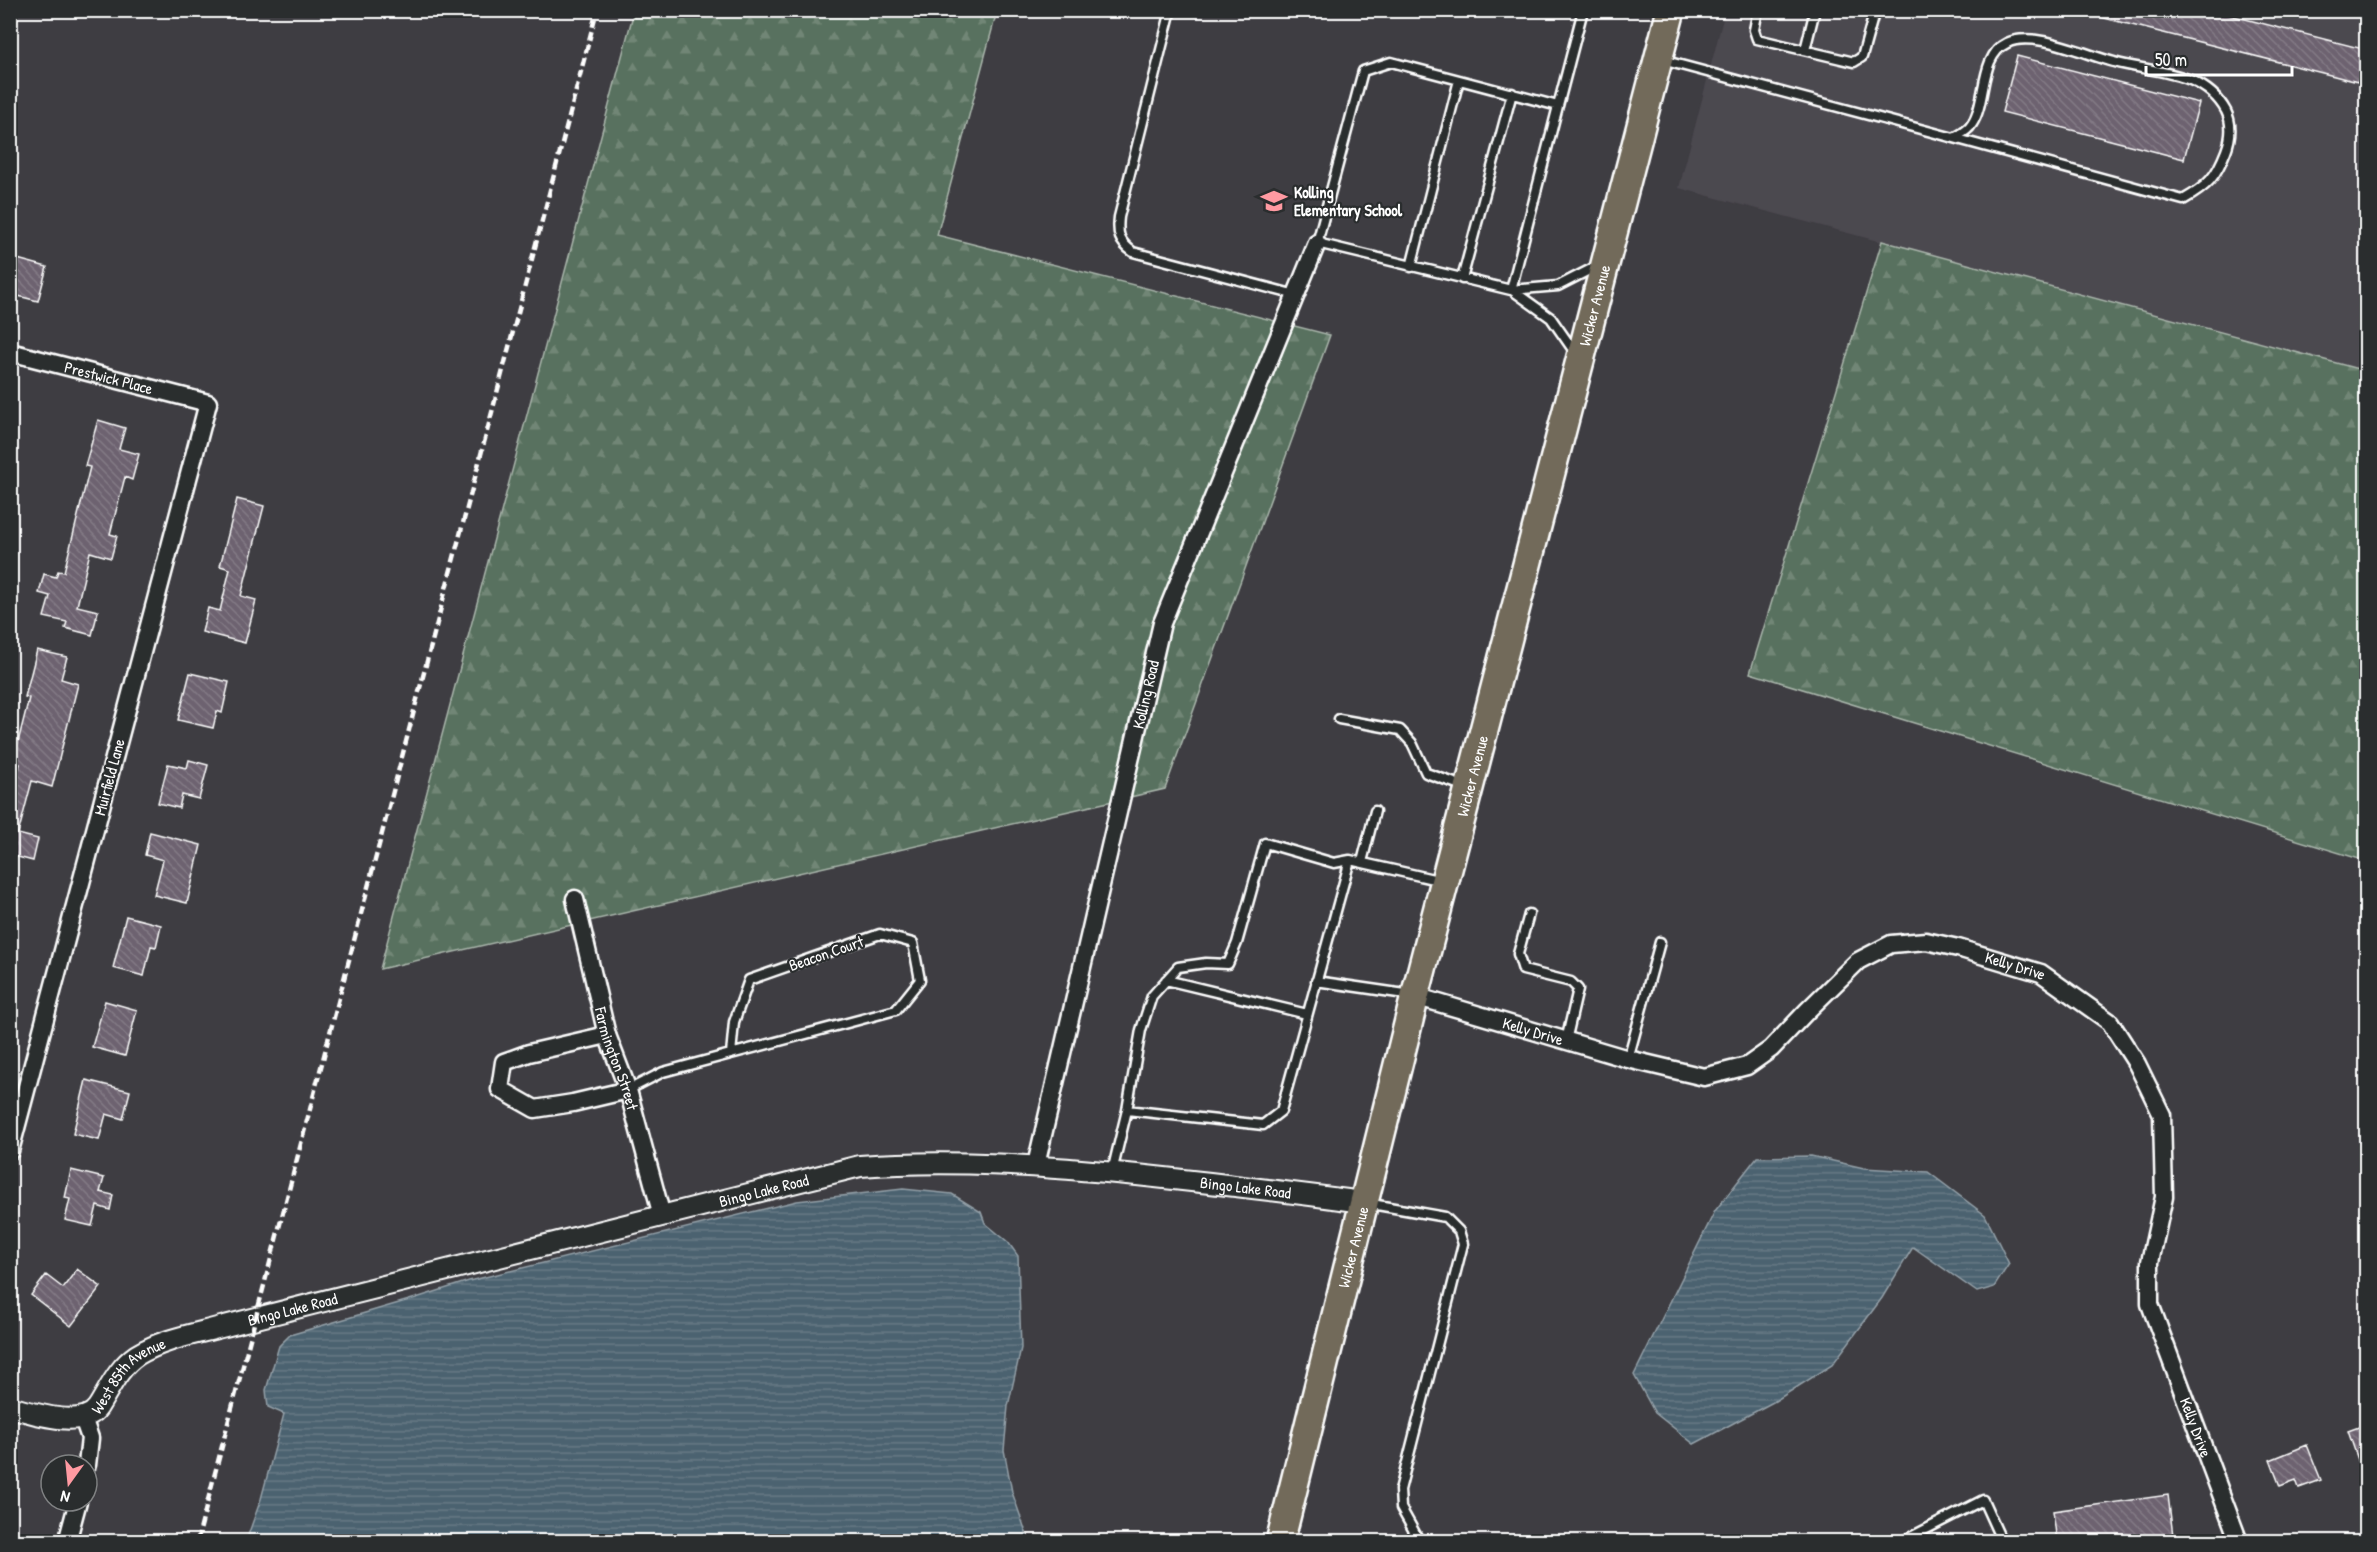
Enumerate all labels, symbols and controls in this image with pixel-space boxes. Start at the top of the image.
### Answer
scale bar [2146,39,2292,77]
text: 50 m [2155,47,2187,72]
place label: Kolling Elementary School [1294,181,1403,222]
school or university icon: Kolling Elementary School [1259,186,1289,216]
street label: Wicker Avenue [1573,262,1616,348]
street label: Prestwick Place [62,356,156,400]
street label: Kolling Road [1127,658,1164,731]
street label: Wicker Avenue [1451,732,1493,819]
street label: Muirfield Lane [88,736,130,818]
street label: Beacon Court [786,930,867,976]
street label: Kelly Drive [1983,946,2052,985]
street label: Farmington Street [590,1004,644,1113]
street label: Kelly Drive [1500,1012,1567,1050]
street label: Bingo Lake Road [717,1168,811,1212]
street label: Bingo Lake Road [1199,1171,1292,1204]
street label: Wicker Avenue [1332,1203,1374,1290]
street label: Bingo Lake Road [245,1287,339,1331]
street label: West 85th Avenue [86,1332,169,1418]
street label: Kelly Drive [2175,1394,2218,1461]
north arrow [39,1453,99,1513]
text: N [58,1486,72,1509]

